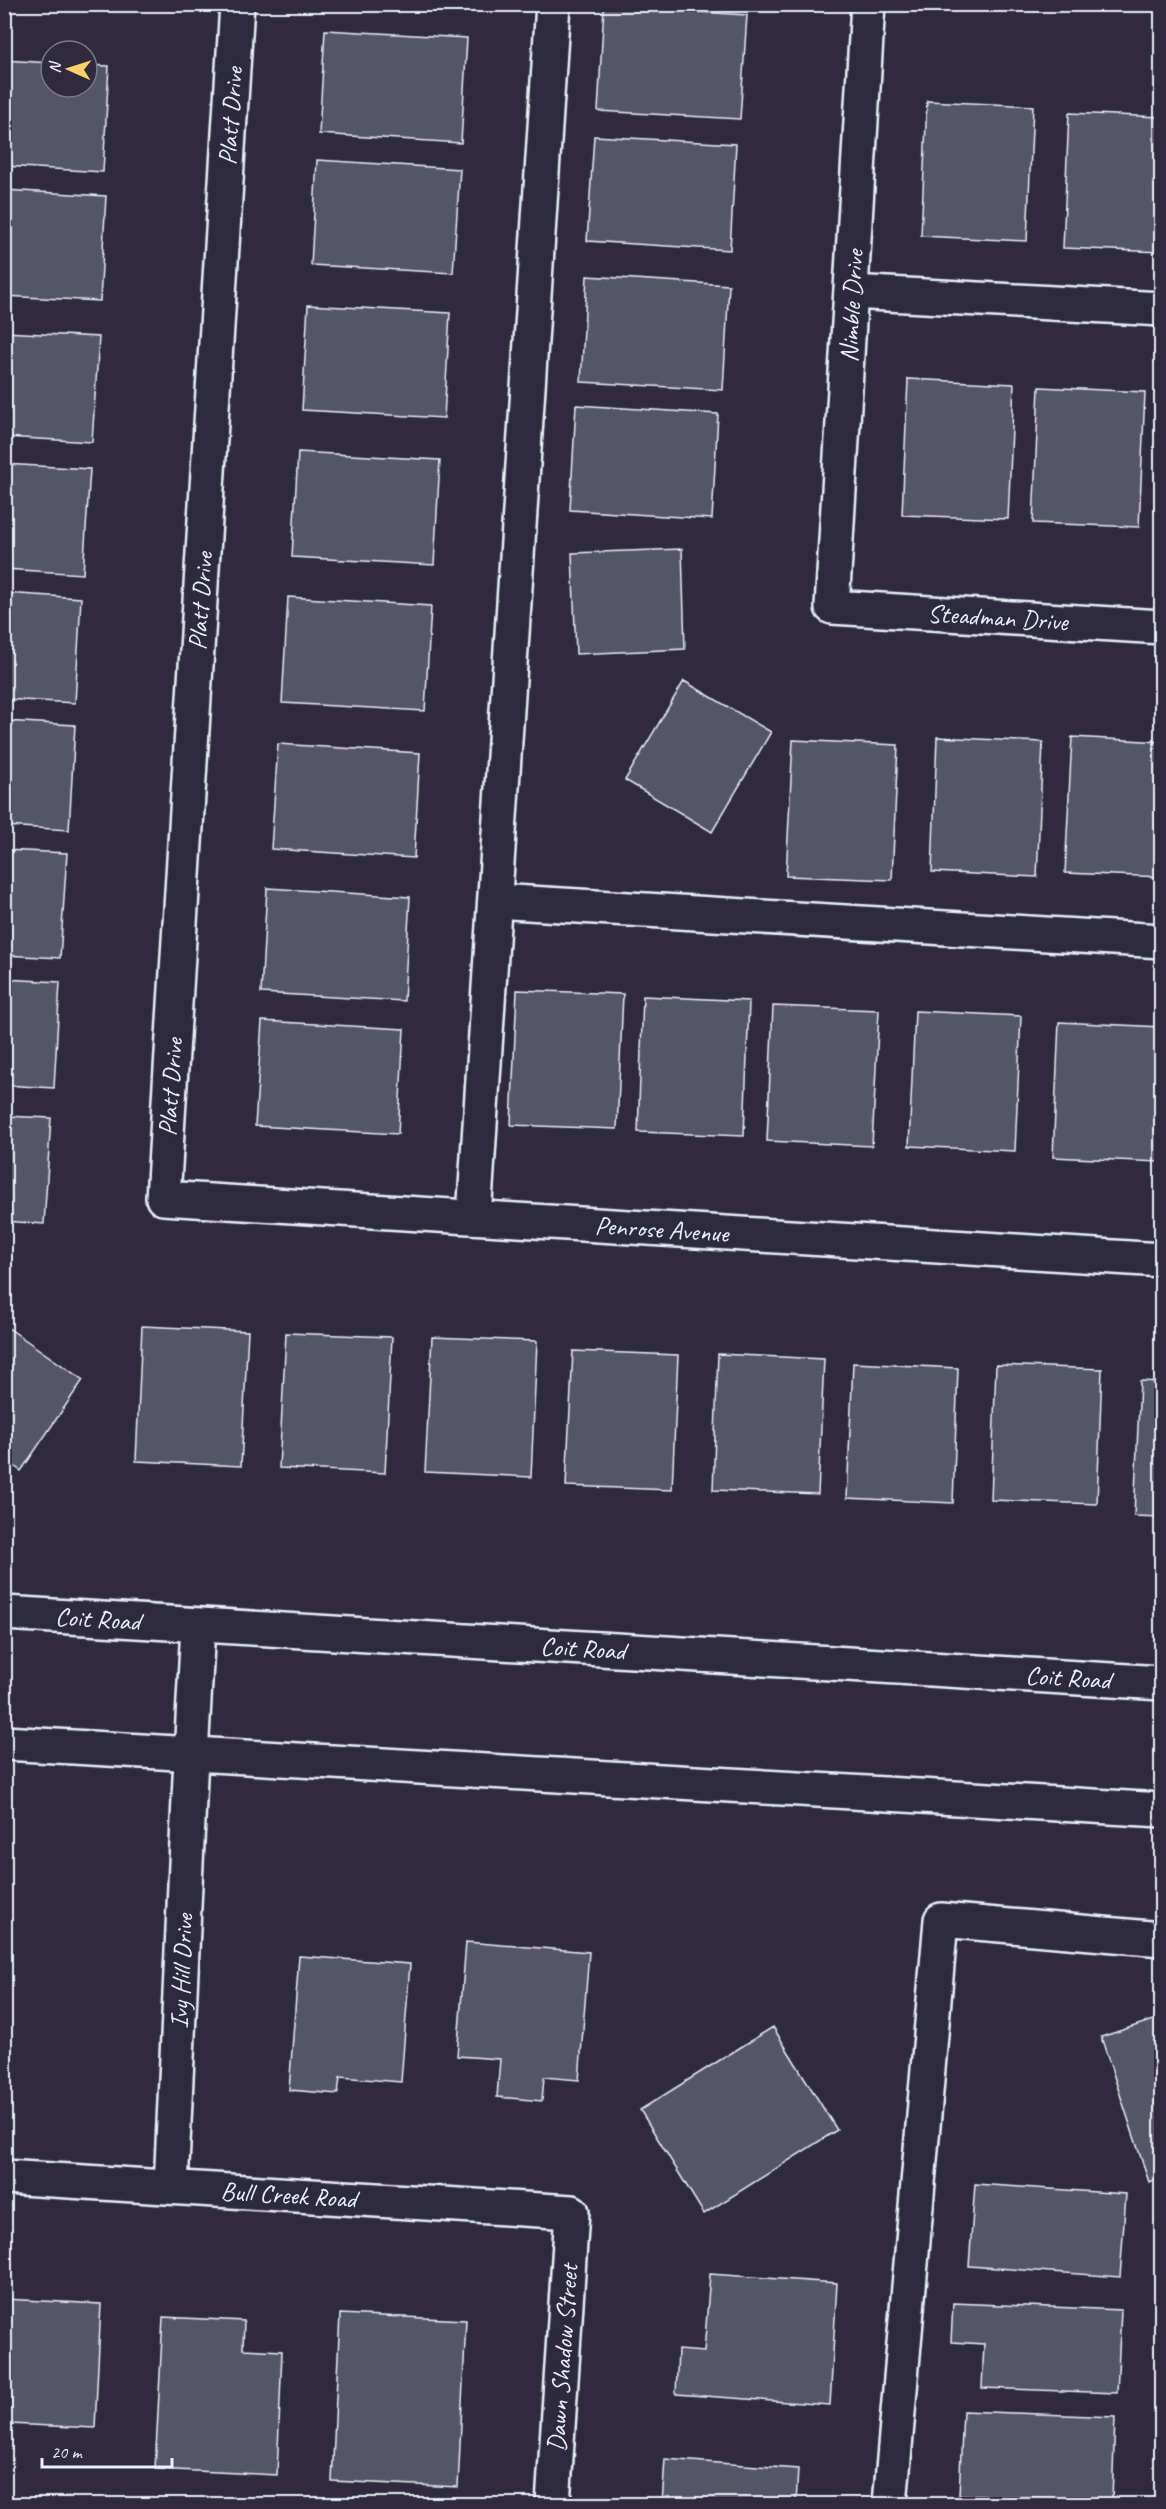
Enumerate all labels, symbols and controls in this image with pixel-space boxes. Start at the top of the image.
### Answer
north arrow [39,39,99,99]
text: N [45,60,65,74]
street label: Platt Drive [211,65,250,166]
street label: Nimble Drive [832,246,871,363]
street label: Platt Drive [181,550,220,651]
street label: Steadman Drive [926,597,1070,638]
street label: Platt Drive [151,1036,190,1137]
street label: Penrose Avenue [594,1209,731,1250]
street label: Coit Road [54,1600,145,1638]
street label: Coit Road [540,1629,630,1668]
street label: Coit Road [1025,1659,1115,1697]
street label: Ivy Hill Drive [162,1912,201,2029]
street label: Bull Creek Road [220,2174,361,2216]
street label: Dawn Shadow Street [539,2261,586,2453]
scale bar [42,2431,172,2469]
text: 20 m [51,2441,84,2463]

